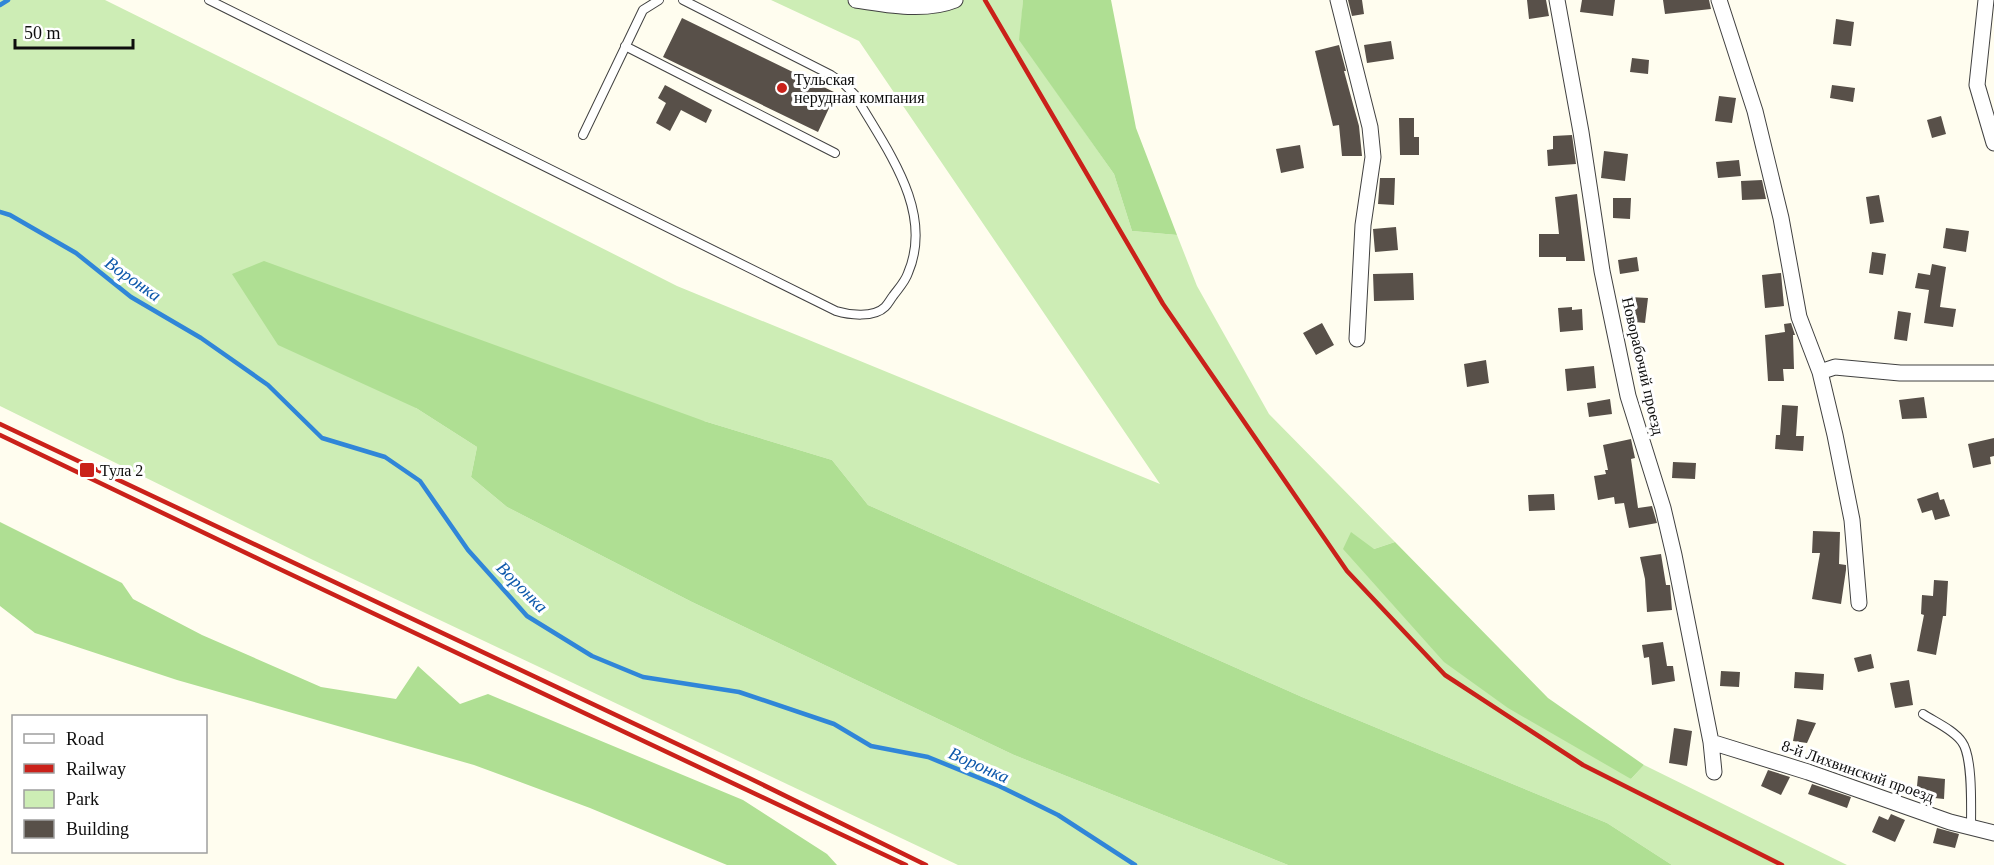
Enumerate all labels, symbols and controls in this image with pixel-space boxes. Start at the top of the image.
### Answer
scale bar [15,12,134,50]
text: 50 m [24,23,61,43]
place label: Тульская нерудная компания [794,71,925,107]
marker: Тульская нерудная компания [775,81,789,95]
water label: Воронка [101,252,165,306]
street label: Новорабочий проезд [1618,295,1667,437]
marker: Тула 2 [78,461,96,479]
place label: Тула 2 [100,462,143,480]
water label: Воронка [492,557,552,617]
legend [12,715,207,853]
text: Road [66,729,104,749]
street label: 8-й Лихвинский проезд [1779,737,1937,806]
water label: Воронка [946,743,1012,787]
text: Railway [66,759,126,779]
text: Park [66,789,99,809]
text: Building [66,819,129,839]

